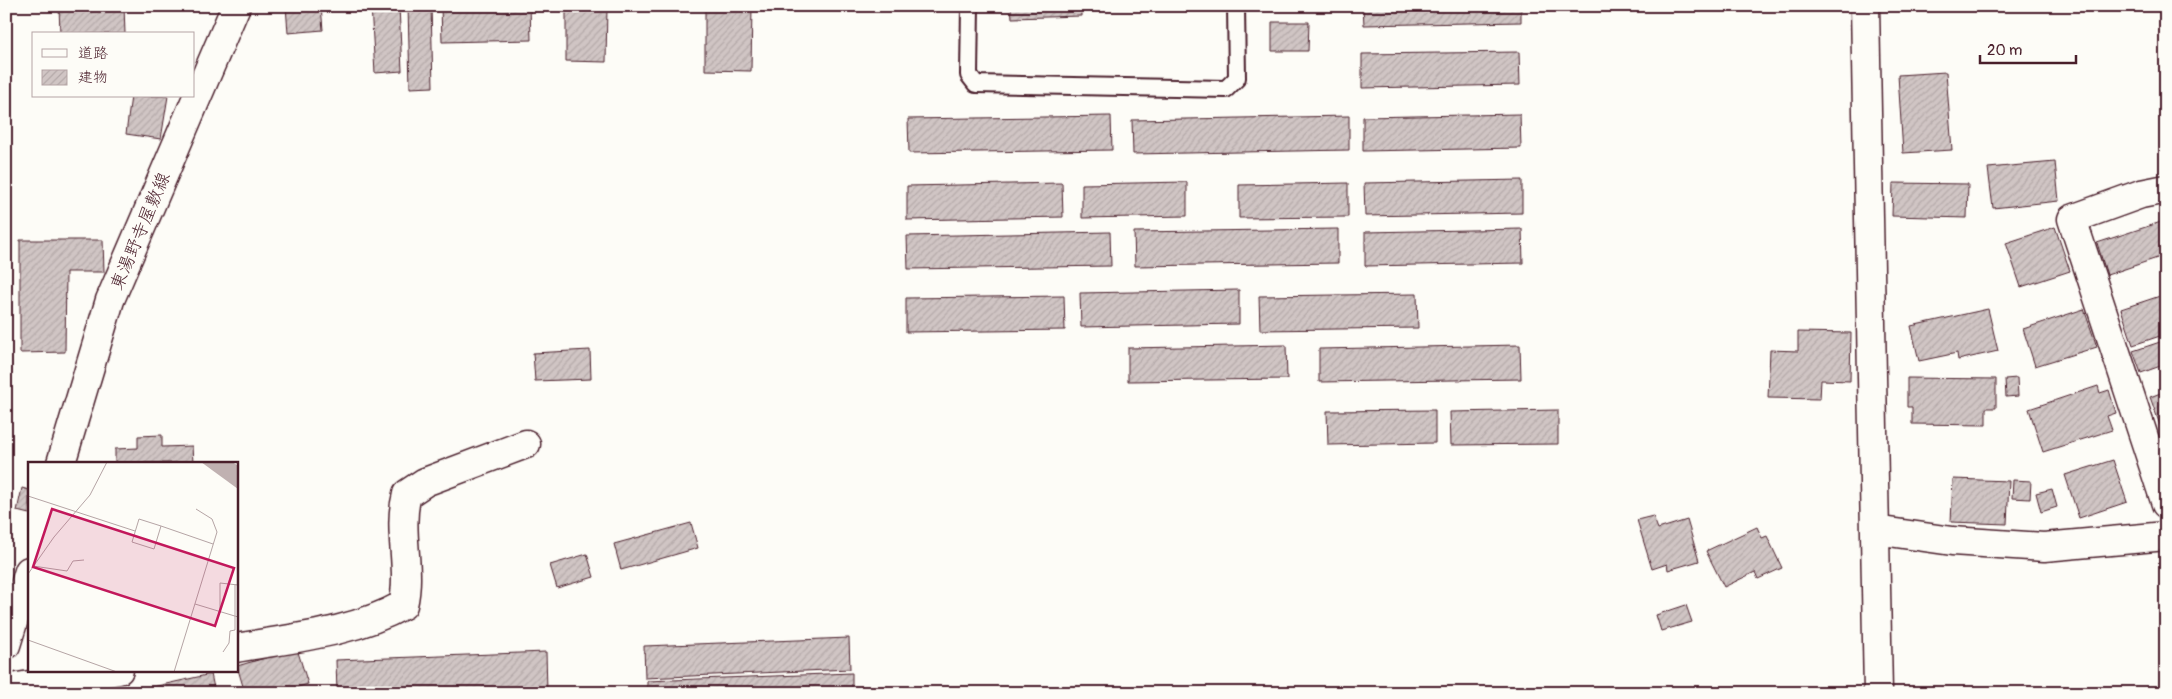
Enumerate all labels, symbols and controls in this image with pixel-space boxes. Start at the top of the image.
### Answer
legend [32,32,195,98]
scale bar [1980,32,2076,64]
text: 20 m [1987,41,2022,60]
text: 道路 [78,44,108,63]
text: 建物 [78,68,108,87]
street label: 東湯野寺屋敷線 [105,169,176,294]
inset map [28,462,238,672]

